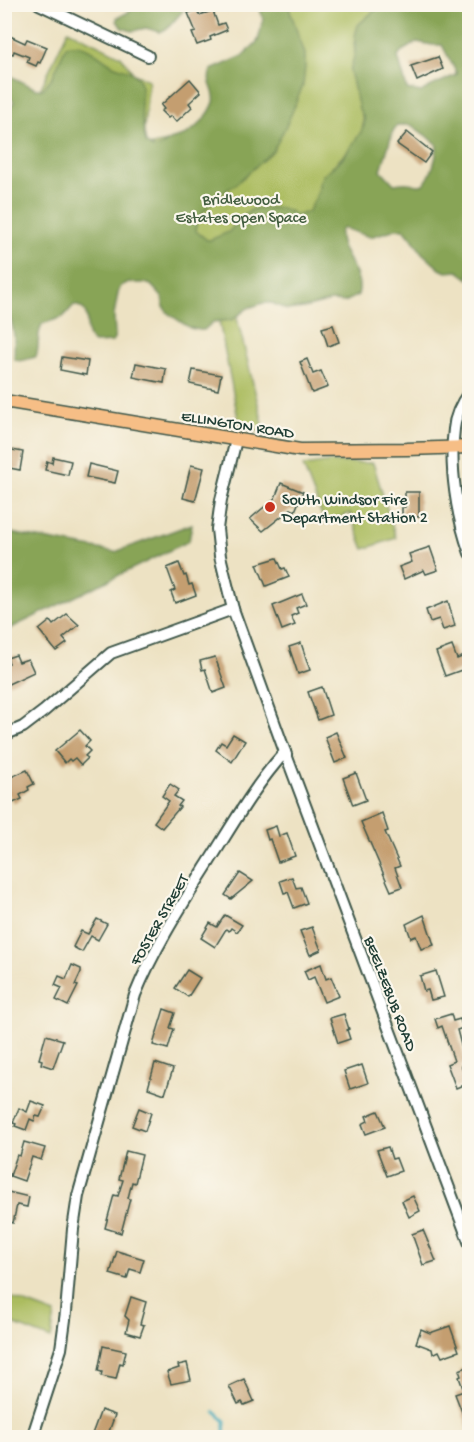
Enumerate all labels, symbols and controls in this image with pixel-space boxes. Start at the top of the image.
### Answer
park label: Bridlewood Estates Open Space [176,192,307,229]
street label: ELLINGTON ROAD [180,408,296,445]
place label: South Windsor Fire Department Station 2 [281,492,428,529]
marker: South Windsor Fire Department Station 2 [263,500,277,514]
street label: FOSTER STREET [127,871,195,970]
street label: BEELZEBUB ROAD [358,933,420,1055]

